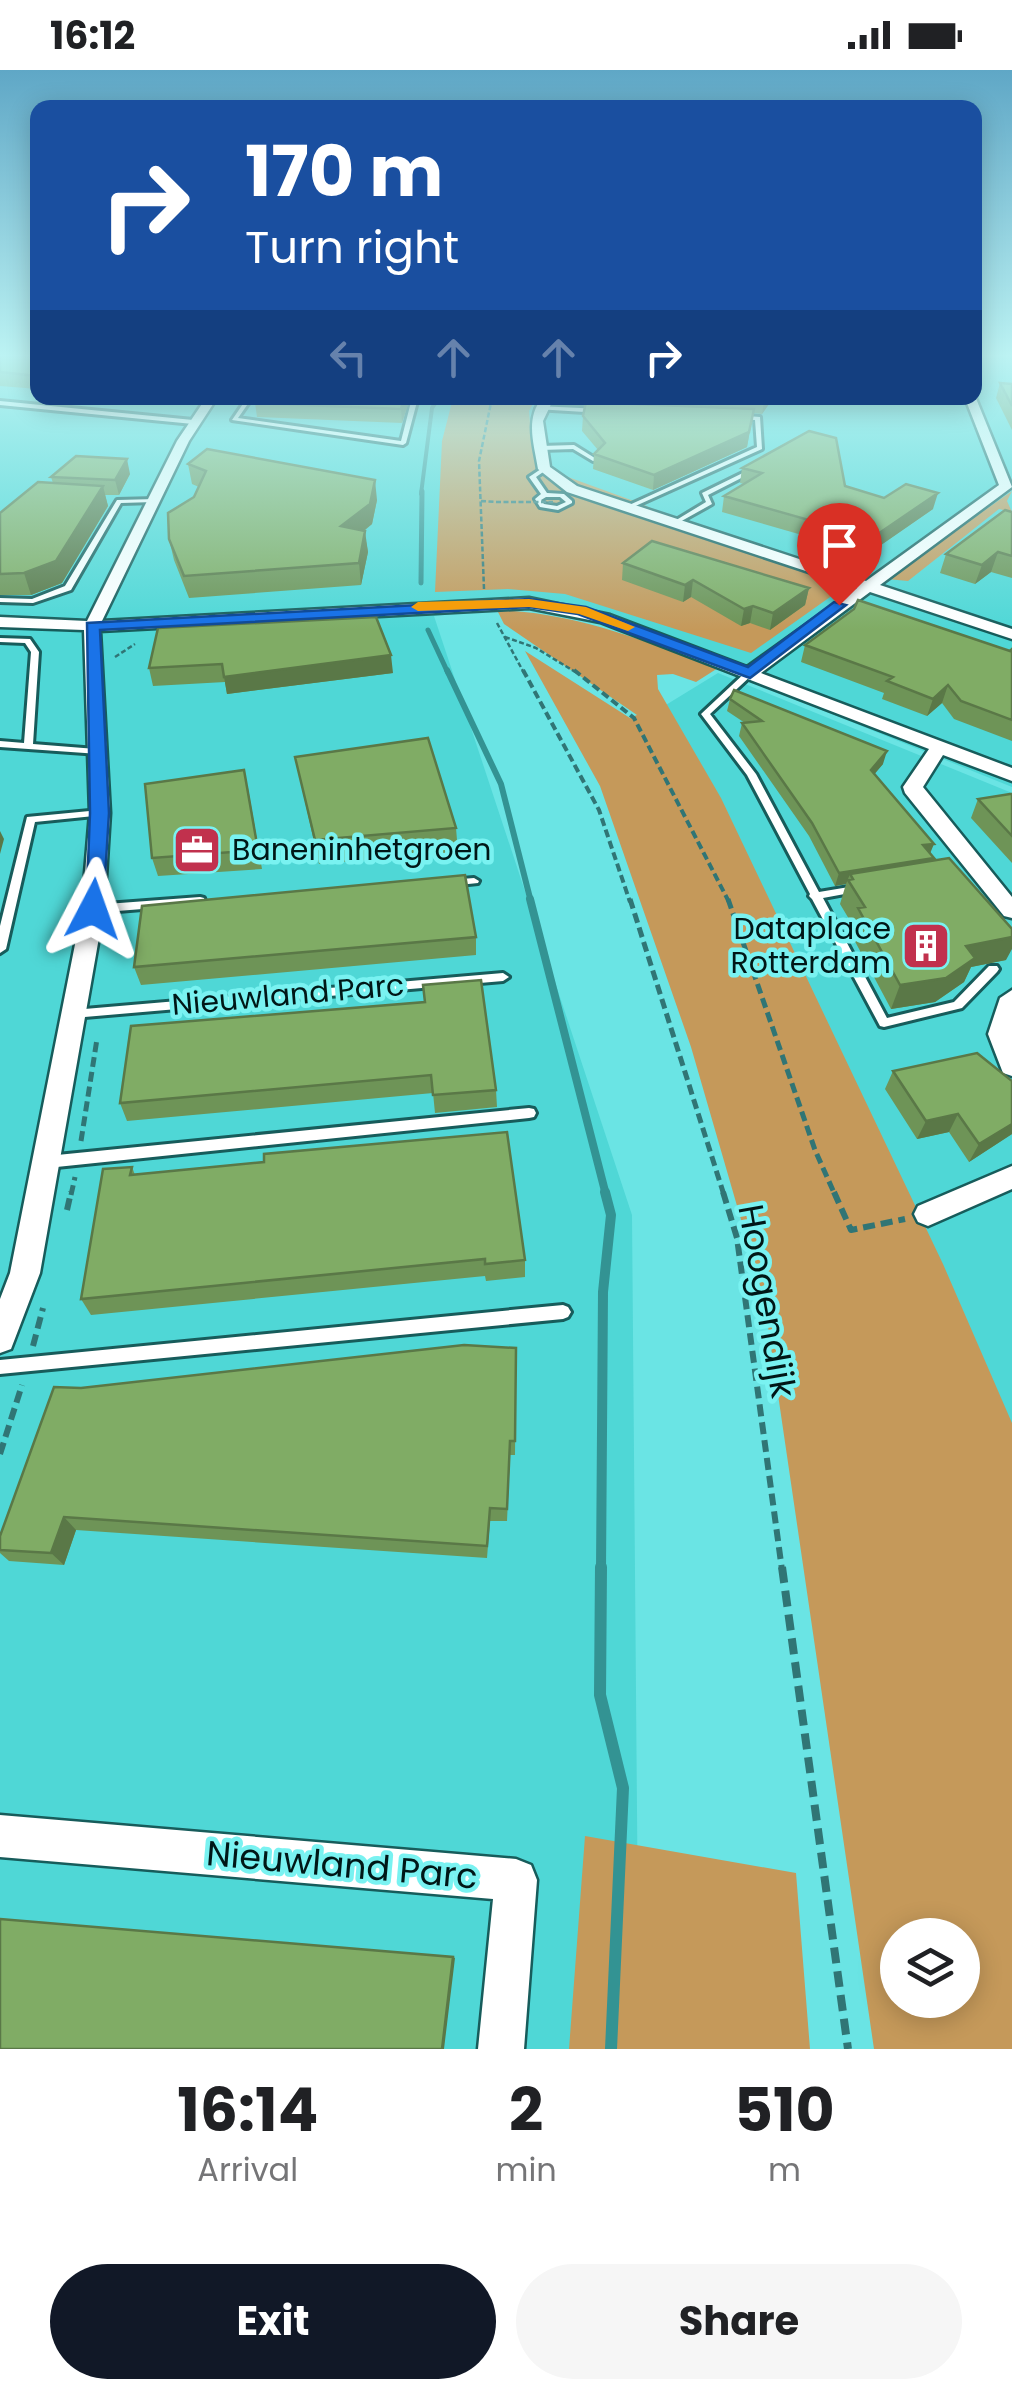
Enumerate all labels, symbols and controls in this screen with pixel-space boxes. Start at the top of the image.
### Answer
text: 16:12 [50,9,135,62]
text: 170 m [245,122,443,221]
icon: right [80,140,210,270]
text: Turn right [245,216,459,279]
icon: left [321,330,376,385]
icon: ahead [426,330,481,385]
icon: ahead [531,330,586,385]
icon: right [636,330,691,385]
pin [797,503,882,606]
icon: arrive [812,518,867,573]
office icon: Baneninhetgroen [171,824,223,876]
place label: Baneninhetgroen [232,828,491,871]
position arrow [41,857,145,961]
place label: Dataplace Rotterdam [730,907,891,984]
building icon: Dataplace Rotterdam [900,920,952,972]
street label: Nieuwland Parc [170,963,406,1026]
street label: Hoogendijk [726,1200,809,1402]
street label: Nieuwland Parc [204,1828,480,1901]
map controls [880,1918,980,2018]
button: layers [880,1918,980,2018]
text: 16:14 [177,2068,318,2152]
text: 2 [509,2068,543,2152]
text: 510 [734,2068,835,2152]
text: Arrival [197,2147,298,2192]
text: min [496,2147,557,2192]
text: m [768,2147,801,2192]
button: Exit [50,2264,496,2379]
button: Share [516,2264,962,2379]

